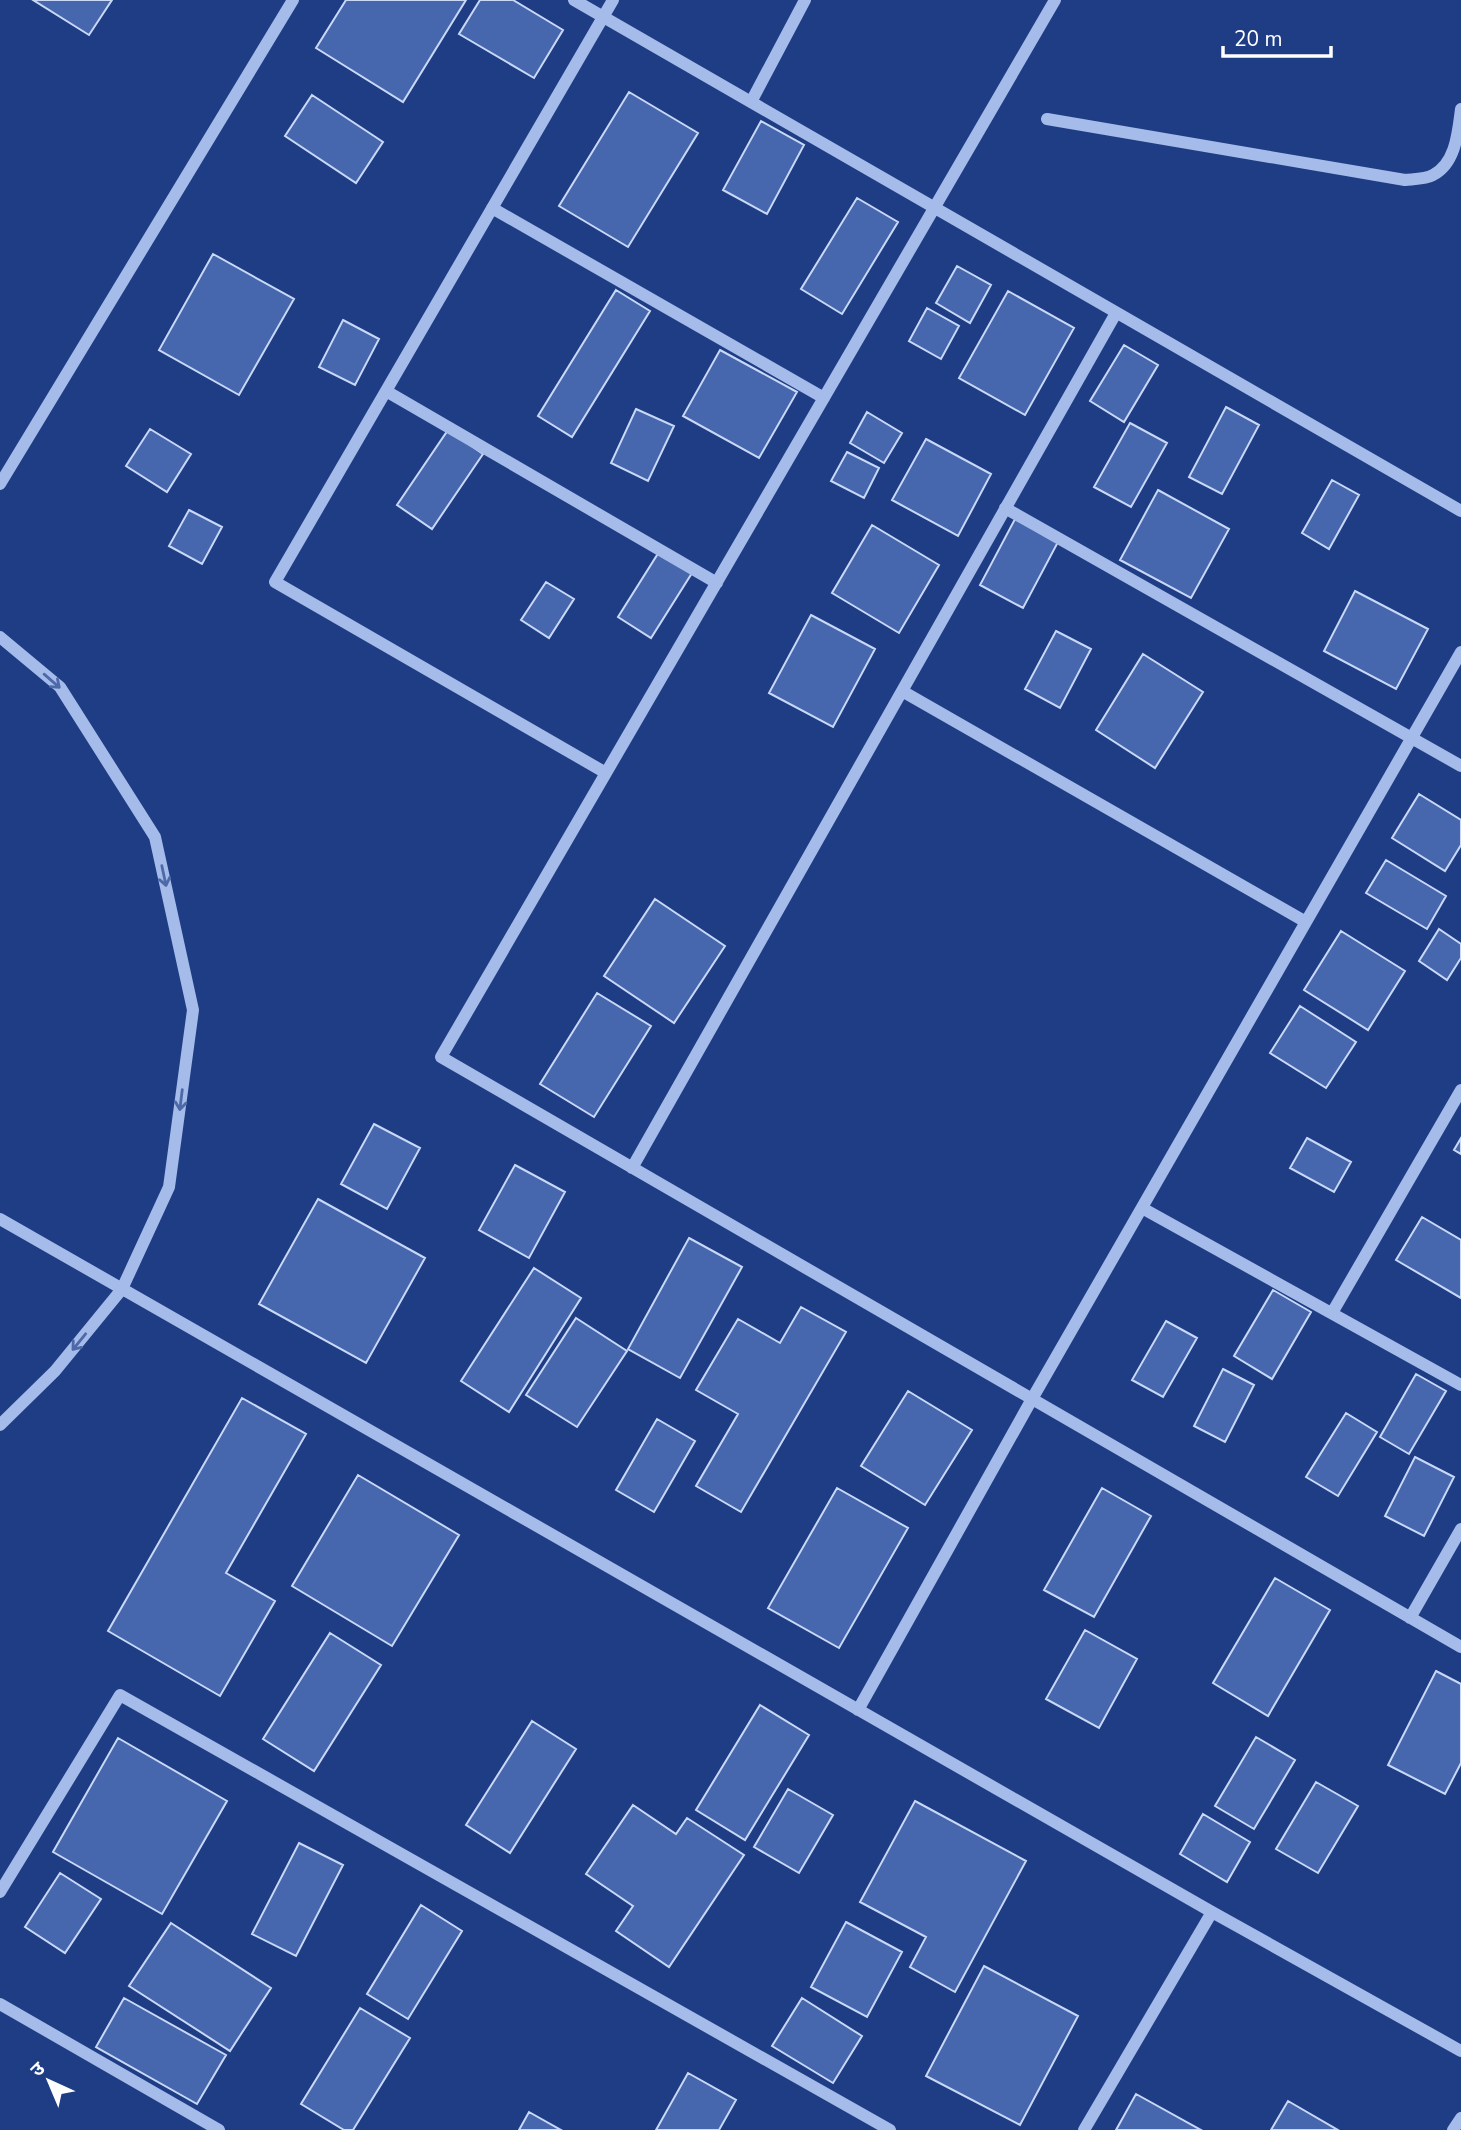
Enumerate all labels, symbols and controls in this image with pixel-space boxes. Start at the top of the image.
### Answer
scale bar [1223,14,1332,58]
text: 20 m [1234,25,1283,53]
one-way arrow [43,673,61,689]
one-way arrow [157,864,171,887]
one-way arrow [174,1088,187,1111]
one-way arrow [71,1332,86,1350]
north arrow [14,2046,84,2116]
text: उ [25,2056,52,2083]

